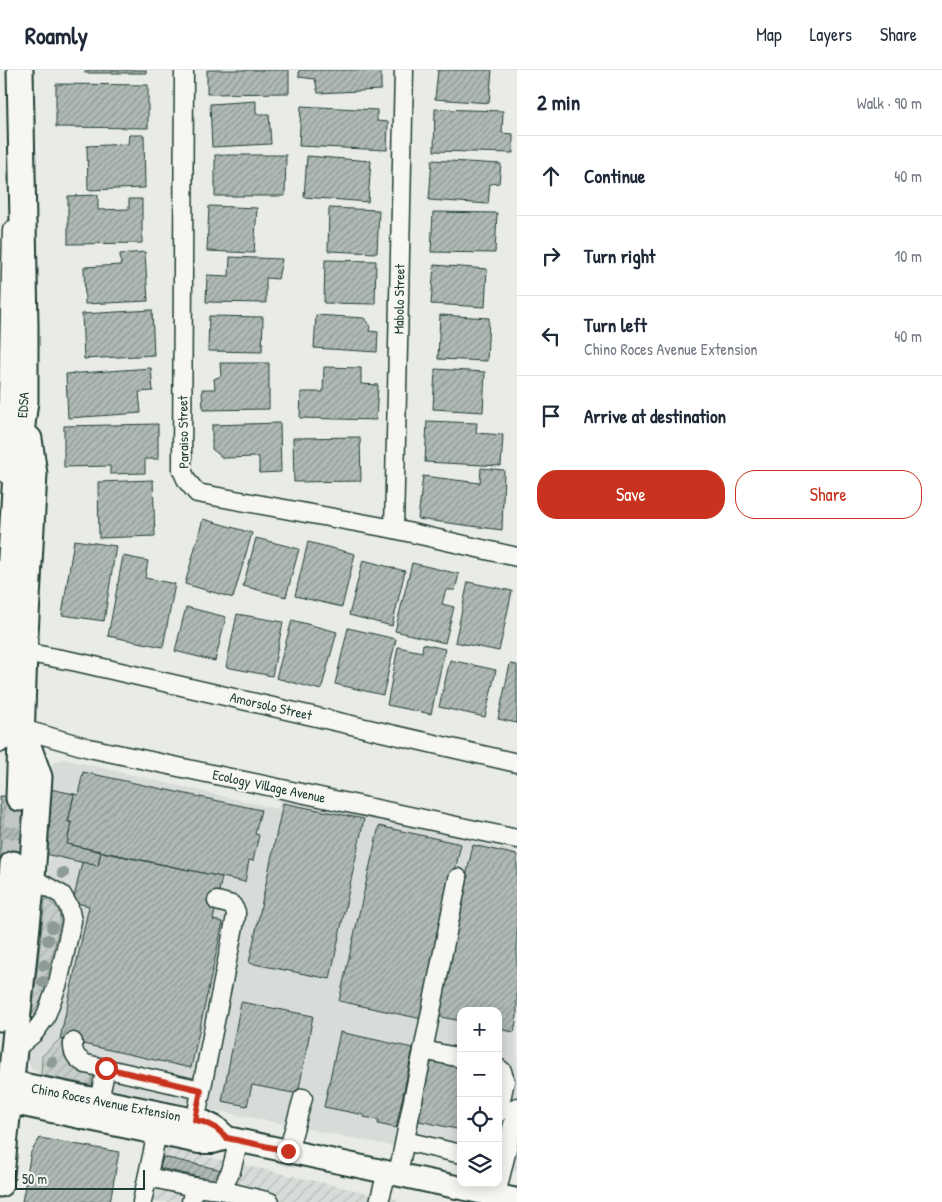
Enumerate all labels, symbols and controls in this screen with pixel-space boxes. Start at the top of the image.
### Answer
text: Roamly [25,19,88,51]
text: Map [756,22,782,47]
text: Layers [810,22,852,47]
text: Share [880,22,917,47]
text: 2 min [537,88,580,117]
text: Walk · 90 m [857,92,922,114]
icon: ahead [537,162,565,190]
text: Continue [584,163,645,189]
text: 40 m [894,165,922,187]
icon: right [537,242,565,270]
text: Turn right [584,243,655,269]
text: 10 m [894,245,922,267]
street label: Mabolo Street [388,263,409,334]
text: Turn left [584,312,647,338]
icon: left [537,322,565,350]
text: 40 m [894,325,922,347]
text: Chino Roces Avenue Extension [584,338,758,360]
street label: EDSA [12,391,33,419]
street label: Paraiso Street [172,395,193,469]
icon: arrive [537,402,565,430]
text: Arrive at destination [584,403,726,429]
button: Save [537,470,725,519]
button: Share [735,470,922,519]
street label: Amorsolo Street [228,687,314,724]
street label: Ecology Village Avenue [211,764,328,808]
map controls [457,1007,502,1187]
button: + [457,1007,502,1052]
button: − [457,1052,502,1097]
route start [95,1057,118,1080]
street label: Chino Roces Avenue Extension [30,1078,182,1125]
button: locate [457,1097,502,1142]
route end [277,1140,300,1163]
button: layers [457,1142,502,1187]
scale bar [15,1167,145,1190]
text: 50 m [22,1169,47,1188]

